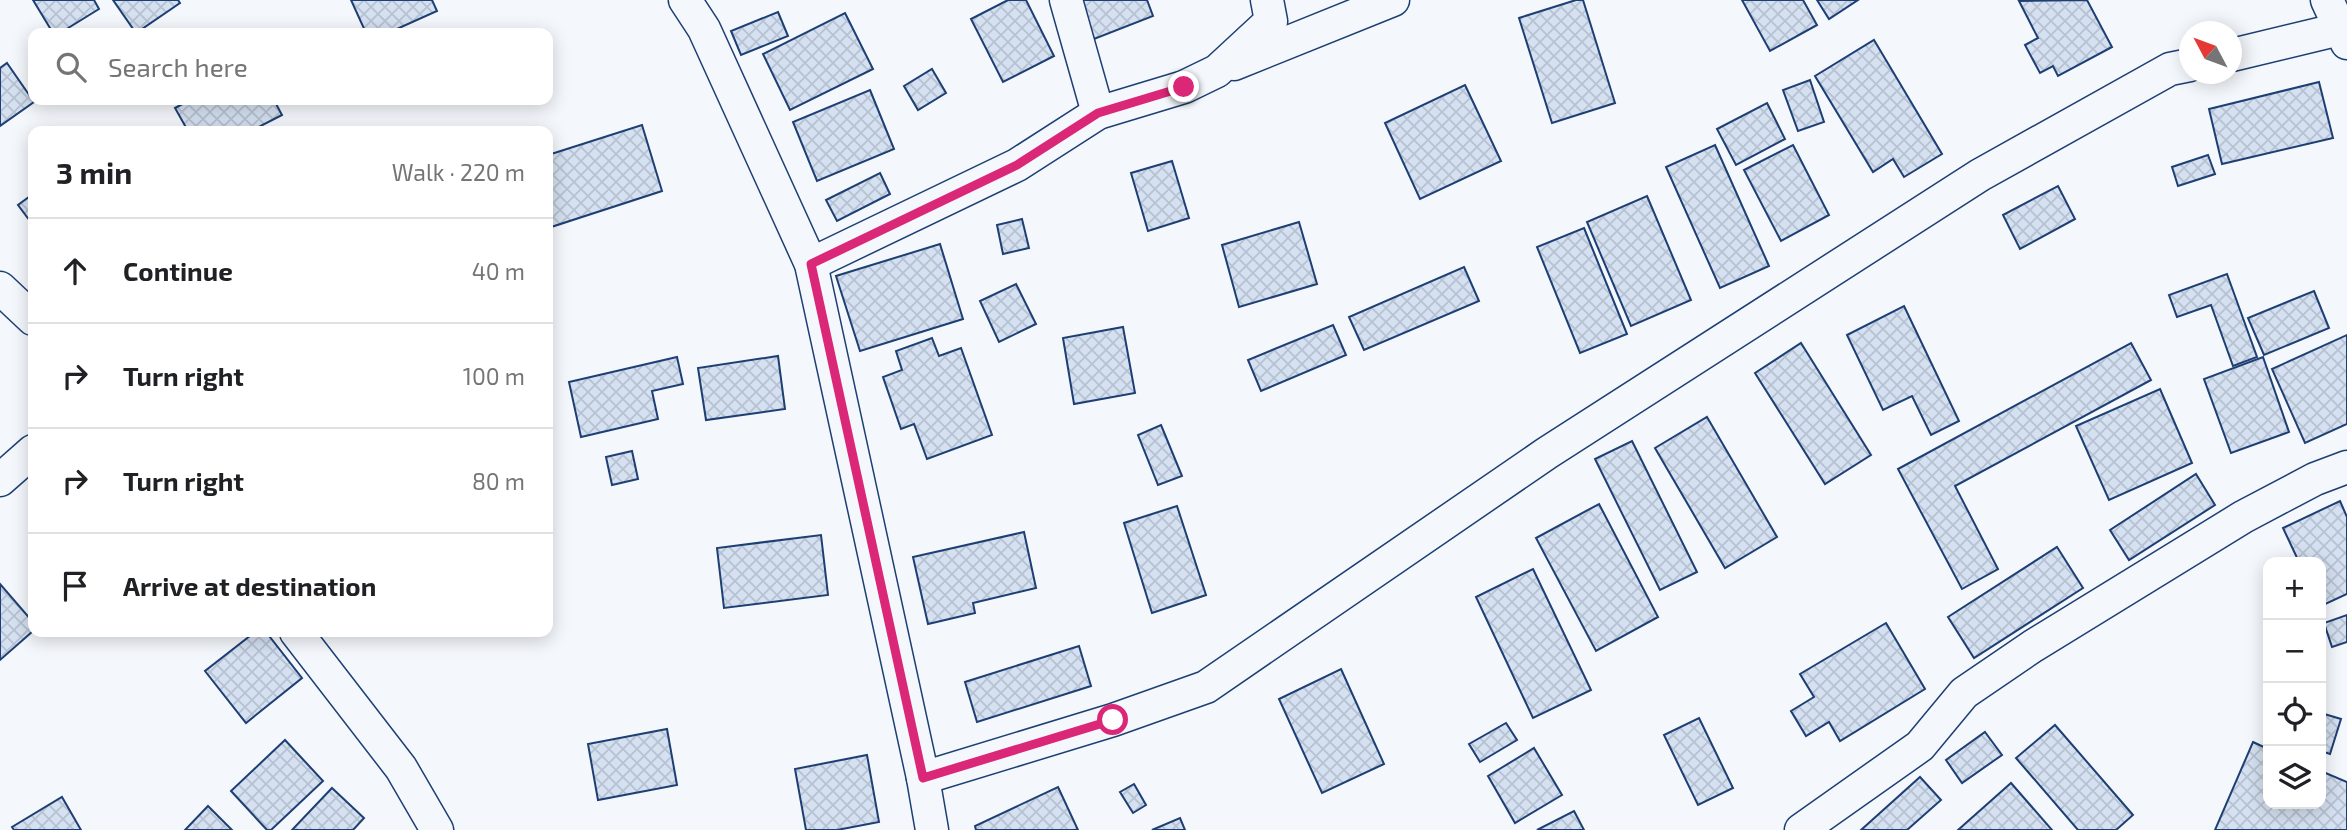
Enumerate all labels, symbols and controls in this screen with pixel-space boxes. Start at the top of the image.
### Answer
north arrow [2179,21,2242,84]
search box [28,28,553,105]
icon: search [52,48,90,86]
text: Search here [108,51,248,82]
route end [1168,71,1199,102]
text: 3 min [56,154,132,190]
text: Walk · 220 m [392,158,525,186]
icon: ahead [56,252,94,290]
text: Continue [123,255,233,286]
text: 40 m [472,257,525,285]
icon: right [56,357,94,395]
text: Turn right [123,360,244,391]
text: 100 m [463,362,525,390]
icon: right [56,462,94,500]
text: Turn right [123,465,244,496]
text: 80 m [472,467,525,495]
map controls [2263,557,2326,809]
button: + [2263,557,2326,620]
icon: arrive [56,567,94,605]
text: Arrive at destination [123,570,376,601]
button: − [2263,620,2326,683]
button: locate [2263,683,2326,746]
route start [1097,704,1128,735]
button: layers [2263,746,2326,809]

